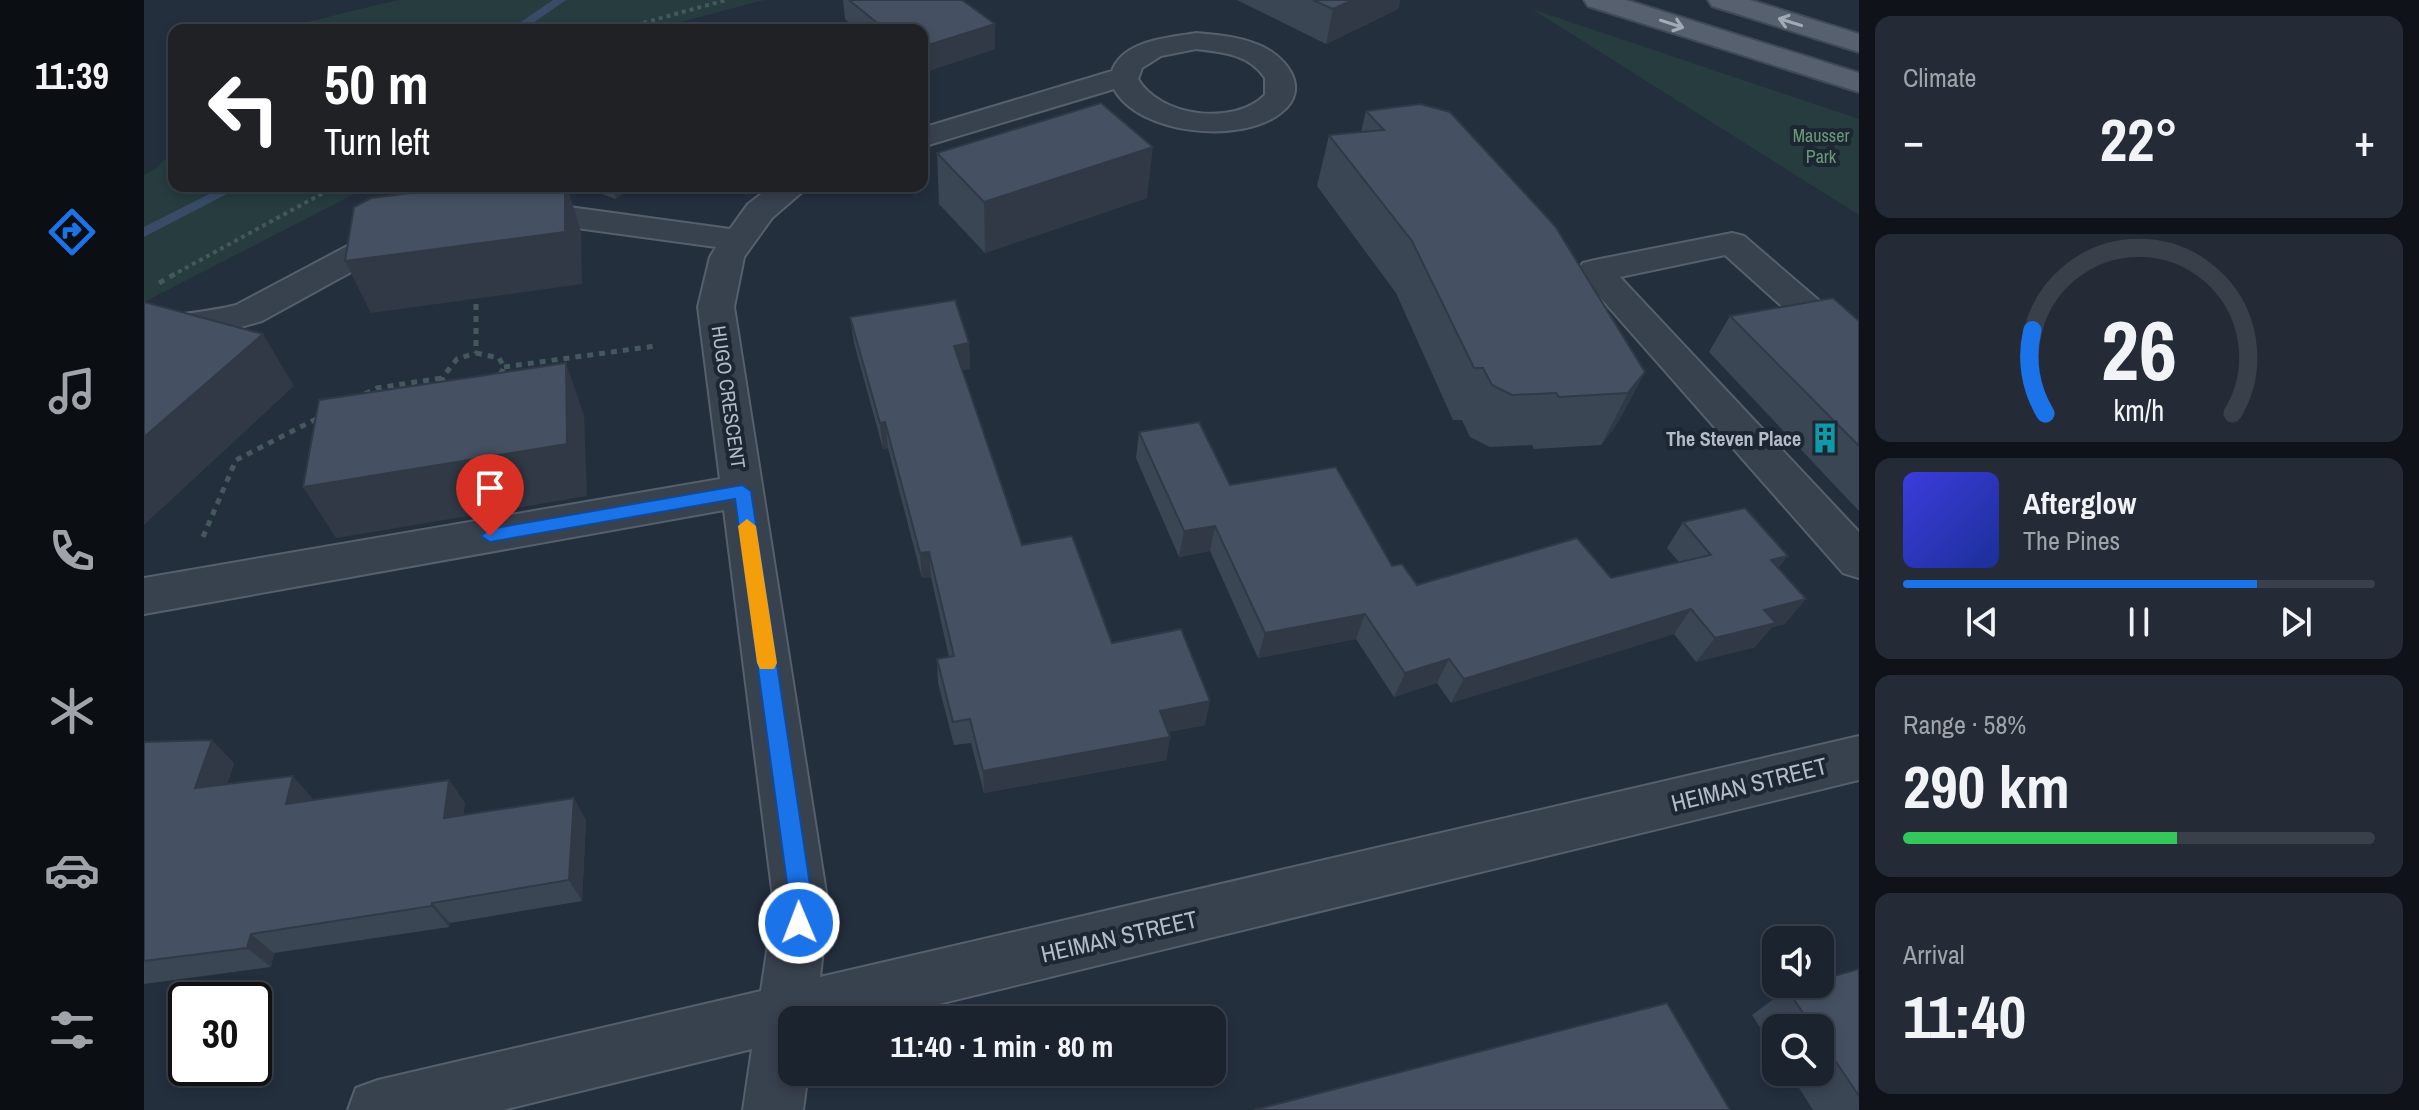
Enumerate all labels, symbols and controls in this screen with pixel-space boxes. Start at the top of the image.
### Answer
one-way arrow [1778,13,1803,28]
one-way arrow [1660,17,1685,32]
text: 50 m [324,46,429,121]
text: 11:39 [35,52,109,100]
icon: left [192,56,296,160]
text: Climate [1903,60,1976,95]
text: 22° [2100,99,2178,180]
text: − [1903,110,1924,170]
text: + [2354,110,2375,170]
text: Turn left [324,118,430,166]
park label: Mausser Park [1793,123,1849,169]
icon: directions [44,204,100,260]
text: 26 [2101,293,2177,405]
street label: HUGO CRESCENT [706,324,752,470]
icon: music [44,363,100,419]
text: km/h [2114,391,2164,430]
building icon: The Steven Place [1808,421,1842,455]
place label: The Steven Place [1666,425,1801,452]
pin [456,454,524,536]
icon: arrive [468,466,512,510]
text: Afterglow [2023,483,2136,523]
icon: phone [44,523,100,579]
text: The Pines [2023,523,2120,558]
icon: previous [1960,600,2004,644]
icon: pause [2117,600,2161,644]
icon: next [2274,600,2318,644]
icon: climate [44,683,100,739]
text: Range · 58% [1903,707,2026,742]
text: 290 km [1903,746,2070,827]
street label: HEIMAN STREET [1668,749,1830,819]
icon: car [44,842,100,898]
position arrow [757,881,841,965]
street label: HEIMAN STREET [1038,902,1200,970]
map controls [1762,926,1834,1086]
button: sound [1762,926,1834,998]
text: Arrival [1903,937,1965,972]
text: 11:40 [1903,976,2026,1057]
speed limit sign: 30 [168,982,272,1086]
icon: filters [44,1002,100,1058]
button: search [1762,1014,1834,1086]
text: 11:40 · 1 min · 80 m [891,1026,1113,1066]

